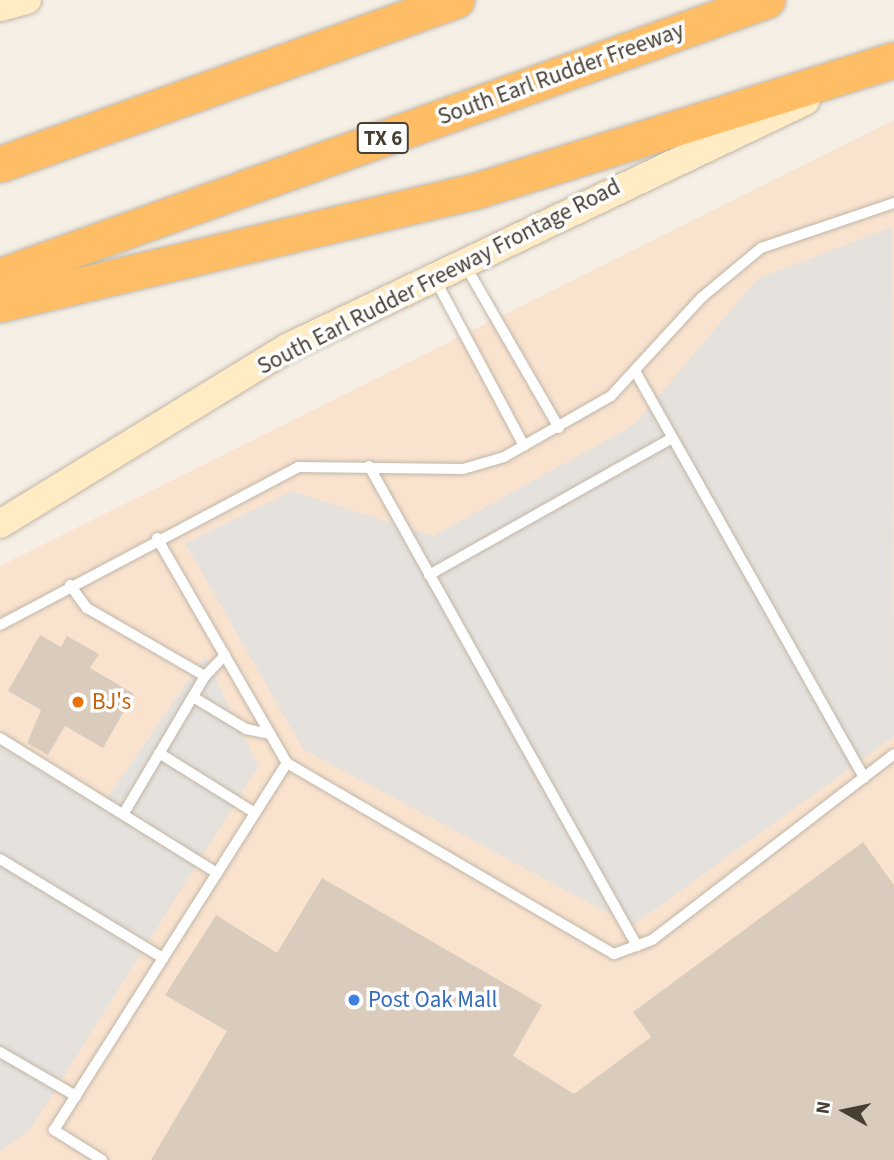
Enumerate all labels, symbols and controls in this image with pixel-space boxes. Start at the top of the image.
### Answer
street label: South Earl Rudder Freeway [434,17,688,131]
road number: TX 6 [357,120,409,156]
street label: South Earl Rudder Freeway Frontage Road [253,173,625,381]
place label: BJ's [92,688,131,716]
marker: BJ's [70,694,86,710]
place label: Post Oak Mall [368,986,497,1014]
marker: Post Oak Mall [346,992,362,1008]
north arrow [810,1076,880,1146]
text: N [809,1099,838,1116]

